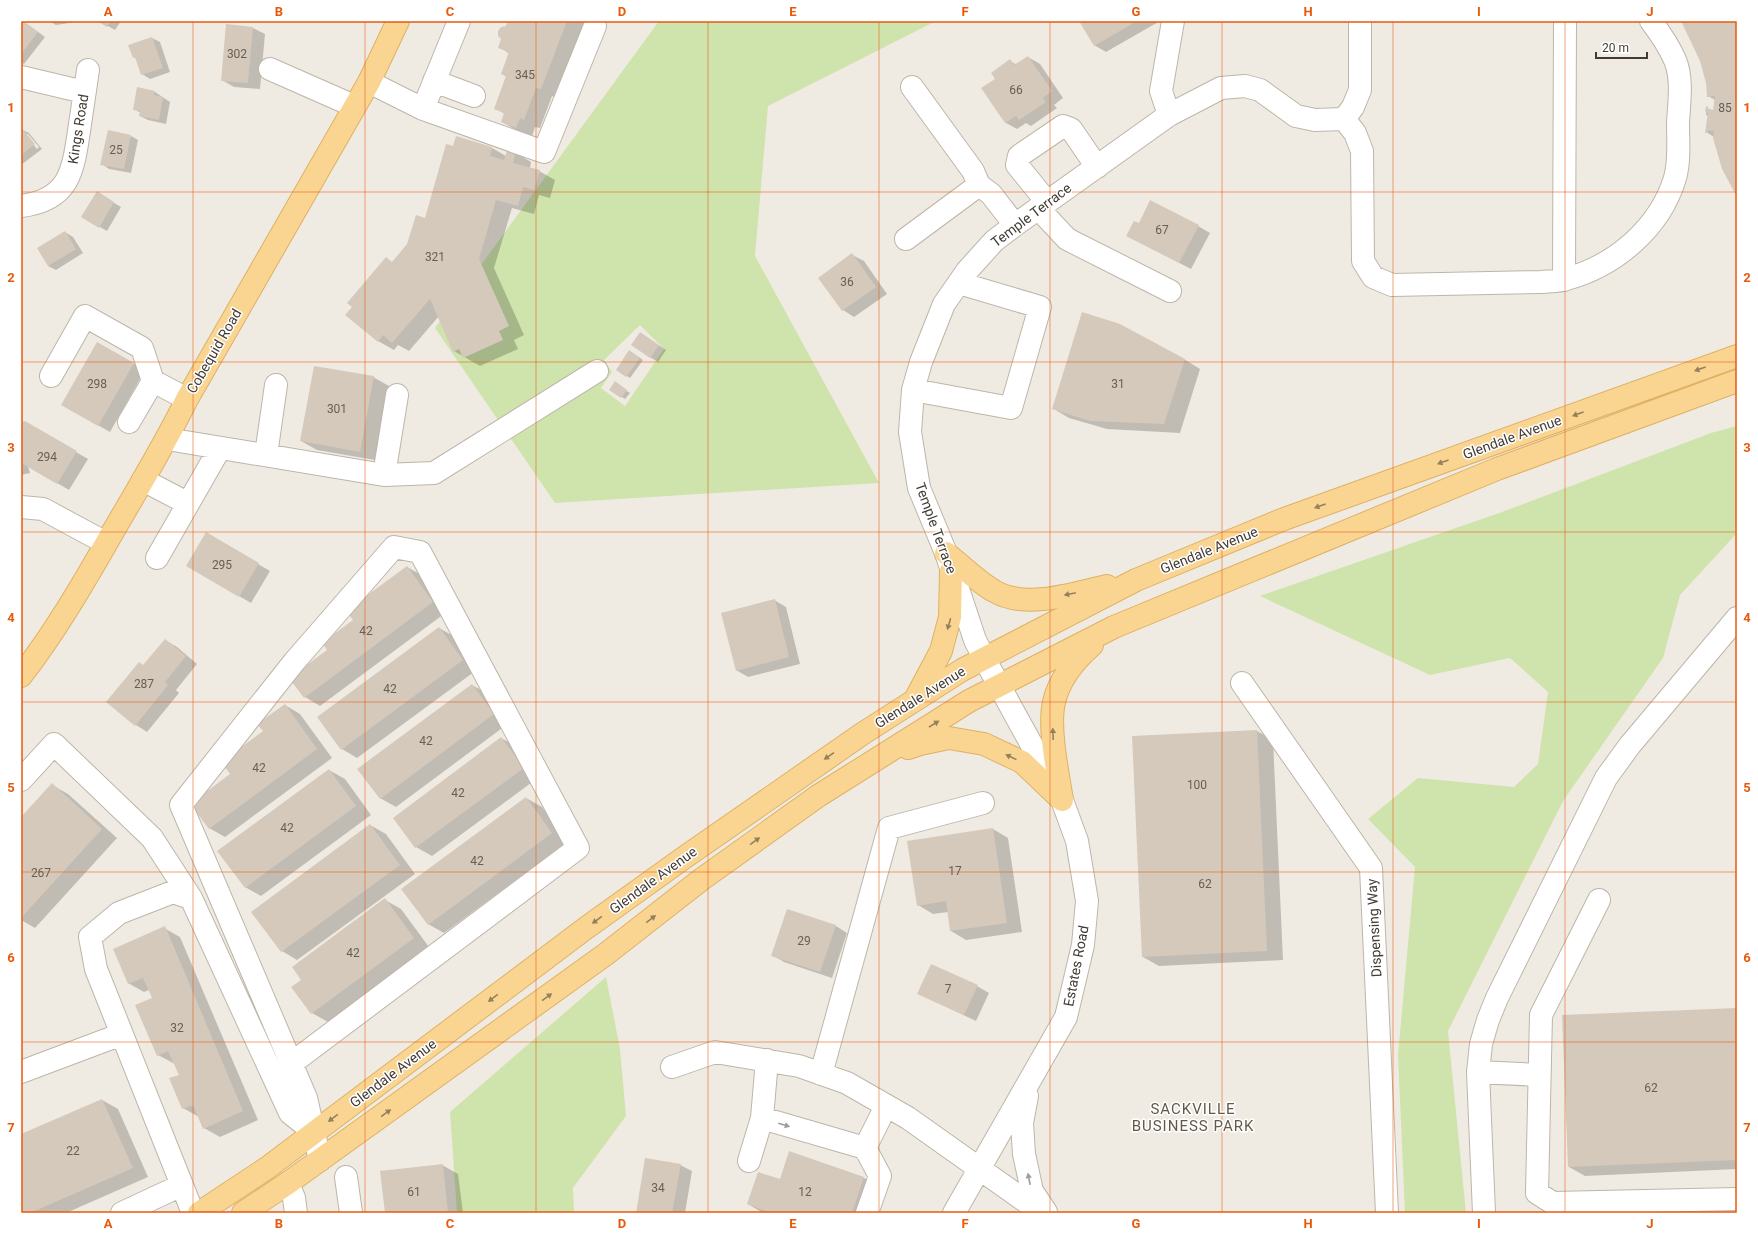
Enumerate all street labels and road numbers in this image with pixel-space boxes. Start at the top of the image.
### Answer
street label: Kings Road [65,93,91,165]
street label: Temple Terrace [988,180,1074,250]
street label: Cobequid Road [183,306,245,396]
street label: Glendale Avenue [1461,412,1563,462]
street label: Temple Terrace [912,480,960,576]
street label: Glendale Avenue [1158,523,1260,577]
street label: Glendale Avenue [872,663,968,731]
street label: Glendale Avenue [606,843,700,917]
street label: Dispensing Way [1363,878,1385,978]
street label: Estates Road [1060,924,1092,1008]
street label: Glendale Avenue [347,1035,439,1111]

